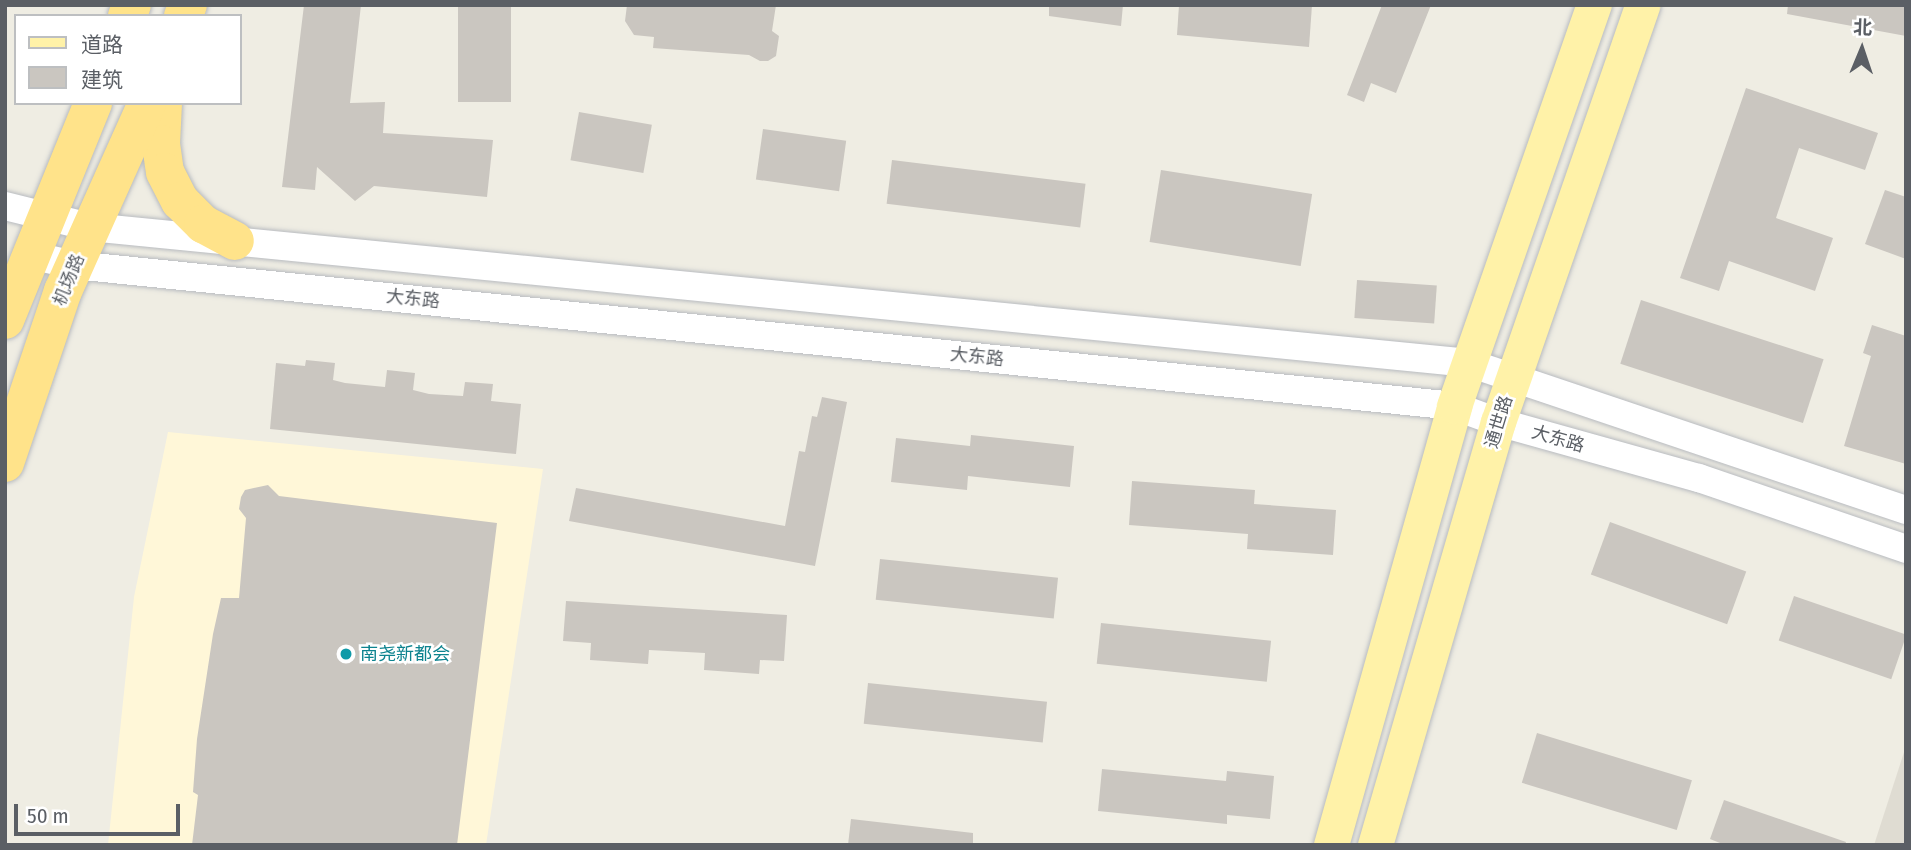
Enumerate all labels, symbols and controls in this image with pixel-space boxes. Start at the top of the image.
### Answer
legend [14,14,242,105]
north arrow [1827,14,1897,84]
text: 北 [1853,16,1873,39]
text: 道路 [81,32,123,58]
text: 建筑 [81,67,123,93]
street label: 机场路 [49,251,89,309]
street label: 大东路 [385,285,441,313]
street label: 大东路 [949,343,1005,371]
street label: 通世路 [1481,393,1517,451]
street label: 大东路 [1529,421,1587,457]
place label: 南尧新都会 [360,643,450,665]
marker: 南尧新都会 [338,646,354,662]
scale bar [18,790,184,834]
text: 50 m [27,803,69,829]

